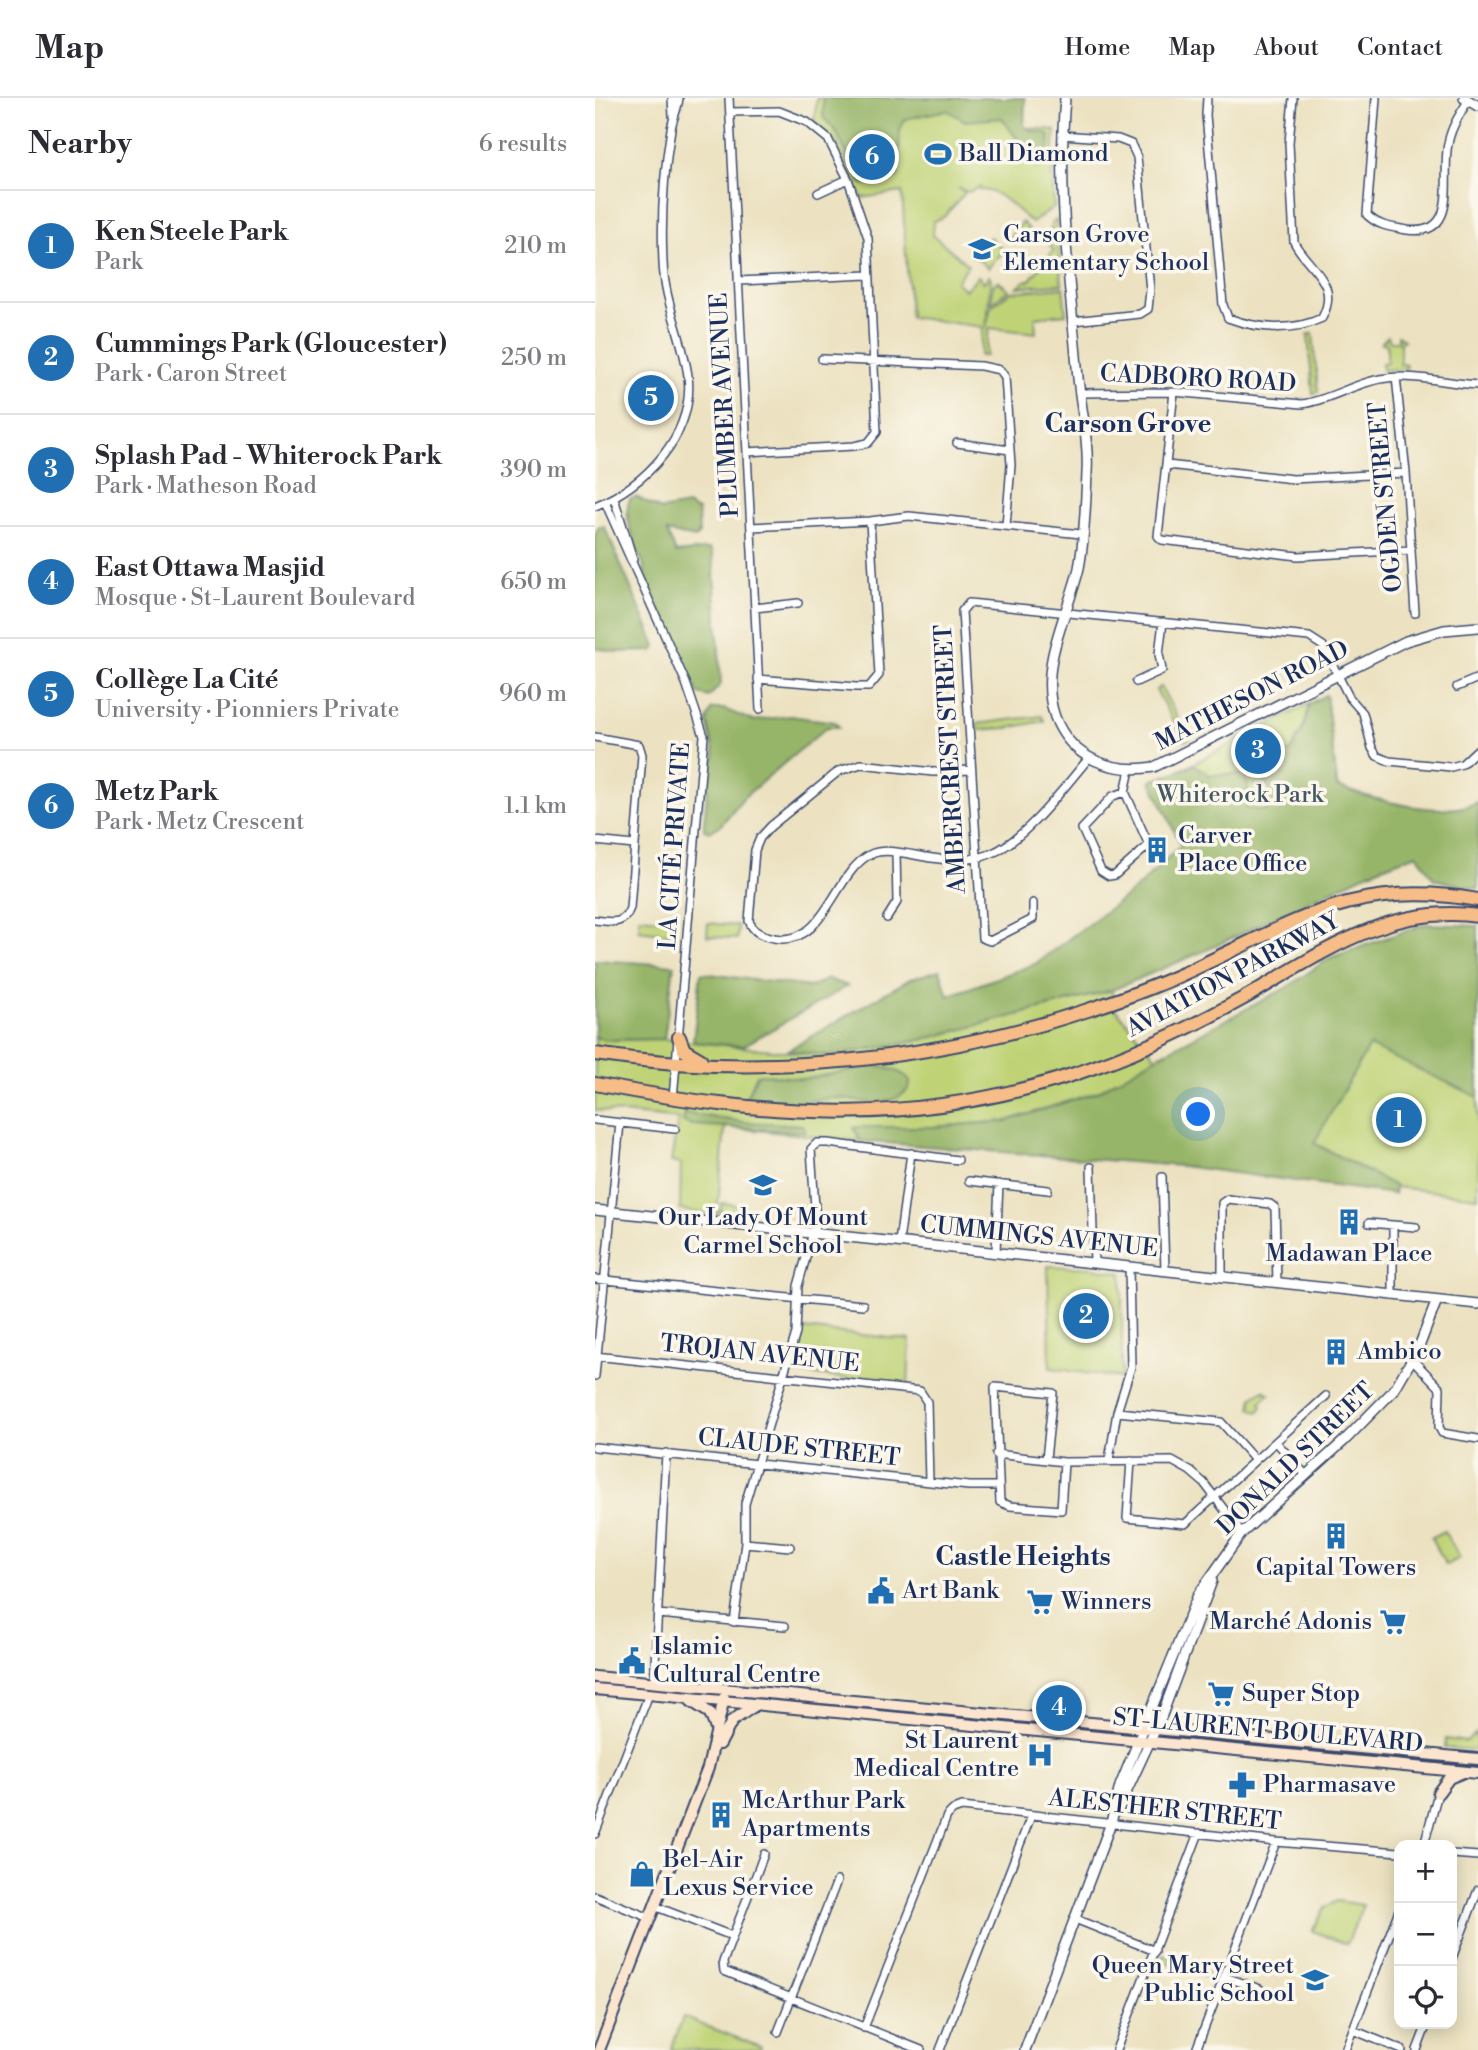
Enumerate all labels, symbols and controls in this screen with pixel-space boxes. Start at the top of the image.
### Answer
text: Map [35,28,104,69]
text: Home [1065,33,1130,63]
text: Map [1168,33,1216,63]
text: About [1254,33,1319,63]
text: Contact [1357,33,1443,63]
text: Nearby [28,125,132,163]
text: 6 results [479,130,567,158]
pin: 6 [849,131,895,183]
sports icon: Ball Diamond [923,139,953,169]
place label: Ball Diamond [958,139,1109,169]
text: Ken Steele Park [95,216,289,248]
place label: Carson Grove Elementary School [1003,220,1209,278]
text: 1 [45,232,57,260]
text: 210 m [504,232,567,260]
school or university icon: Carson Grove Elementary School [967,234,997,264]
text: Park [95,248,143,276]
street label: PLUMBER AVENUE [704,292,746,518]
text: Cummings Park (Gloucester) [95,328,447,360]
text: 2 [44,344,58,372]
text: 250 m [501,344,567,372]
street label: CADBORO ROAD [1099,359,1297,399]
text: Park · Caron Street [95,360,287,388]
pin: 5 [628,372,674,424]
street label: OGDEN STREET [1363,400,1409,594]
district label: Carson Grove [1044,408,1212,440]
text: Splash Pad - Whiterock Park [95,440,442,472]
text: 3 [44,456,58,484]
text: 390 m [500,456,567,484]
text: Park · Matheson Road [95,472,317,500]
text: East Ottawa Masjid [95,552,325,584]
text: 4 [43,568,59,596]
text: 650 m [500,568,567,596]
text: Mosque · St-Laurent Boulevard [95,584,415,612]
street label: AMBERCREST STREET [929,624,973,895]
street label: MATHESON ROAD [1150,634,1354,758]
text: Collège La Cité [95,664,279,696]
text: 5 [44,680,58,708]
text: 960 m [499,680,567,708]
text: University · Pionniers Private [95,696,399,724]
pin: 3 [1235,725,1281,777]
street label: LA CITÉ PRIVATE [652,741,697,951]
text: Metz Park [95,776,219,808]
park label: Whiterock Park [1155,780,1325,810]
text: 6 [44,792,58,820]
text: 1.1 km [504,792,567,820]
text: Park · Metz Crescent [95,808,304,836]
place label: Carver Place Office [1178,821,1307,879]
building icon: Carver Place Office [1142,835,1172,865]
street label: AVIATION PARKWAY [1120,905,1346,1044]
pin: 1 [1376,1094,1422,1146]
your location [1181,1097,1215,1131]
school or university icon: Our Lady Of Mount Carmel School [748,1170,778,1200]
place label: Our Lady Of Mount Carmel School [658,1203,868,1261]
building icon: Madawan Place [1334,1207,1364,1237]
street label: CUMMINGS AVENUE [918,1210,1160,1264]
place label: Madawan Place [1266,1239,1433,1269]
pin: 2 [1063,1290,1109,1342]
street label: TROJAN AVENUE [659,1329,861,1379]
building icon: Ambico [1321,1337,1351,1367]
place label: Ambico [1356,1337,1442,1367]
street label: DONALD STREET [1211,1376,1381,1542]
street label: CLAUDE STREET [696,1422,902,1474]
building icon: Capital Towers [1321,1521,1351,1551]
district label: Castle Heights [935,1541,1111,1573]
place label: Capital Towers [1256,1553,1416,1583]
public building icon: Art Bank [866,1576,896,1606]
place label: Art Bank [901,1576,1000,1606]
supermarket icon: Winners [1025,1587,1055,1617]
place label: Winners [1060,1587,1151,1617]
place label: Marché Adonis [1209,1607,1372,1637]
supermarket icon: Marché Adonis [1378,1607,1408,1637]
place label: Islamic Cultural Centre [653,1632,821,1690]
public building icon: Islamic Cultural Centre [617,1646,647,1676]
supermarket icon: Super Stop [1206,1679,1236,1709]
place label: Super Stop [1242,1679,1360,1709]
pin: 4 [1036,1682,1082,1734]
street label: ST-LAURENT BOULEVARD [1112,1702,1424,1760]
place label: St Laurent Medical Centre [854,1726,1019,1784]
hospital icon: St Laurent Medical Centre [1025,1740,1055,1770]
pharmacy icon: Pharmasave [1227,1770,1257,1800]
place label: Pharmasave [1263,1770,1396,1800]
street label: ALESTHER STREET [1046,1783,1283,1837]
place label: McArthur Park Apartments [741,1786,906,1844]
building icon: McArthur Park Apartments [706,1800,736,1830]
map controls [1394,1840,1457,2029]
button: + [1394,1840,1457,1903]
place label: Bel-Air Lexus Service [662,1845,814,1903]
shop icon: Bel-Air Lexus Service [627,1859,657,1889]
button: − [1394,1903,1457,1966]
place label: Queen Mary Street Public School [1092,1951,1294,2009]
school or university icon: Queen Mary Street Public School [1300,1965,1330,1995]
button: locate [1394,1966,1457,2029]

